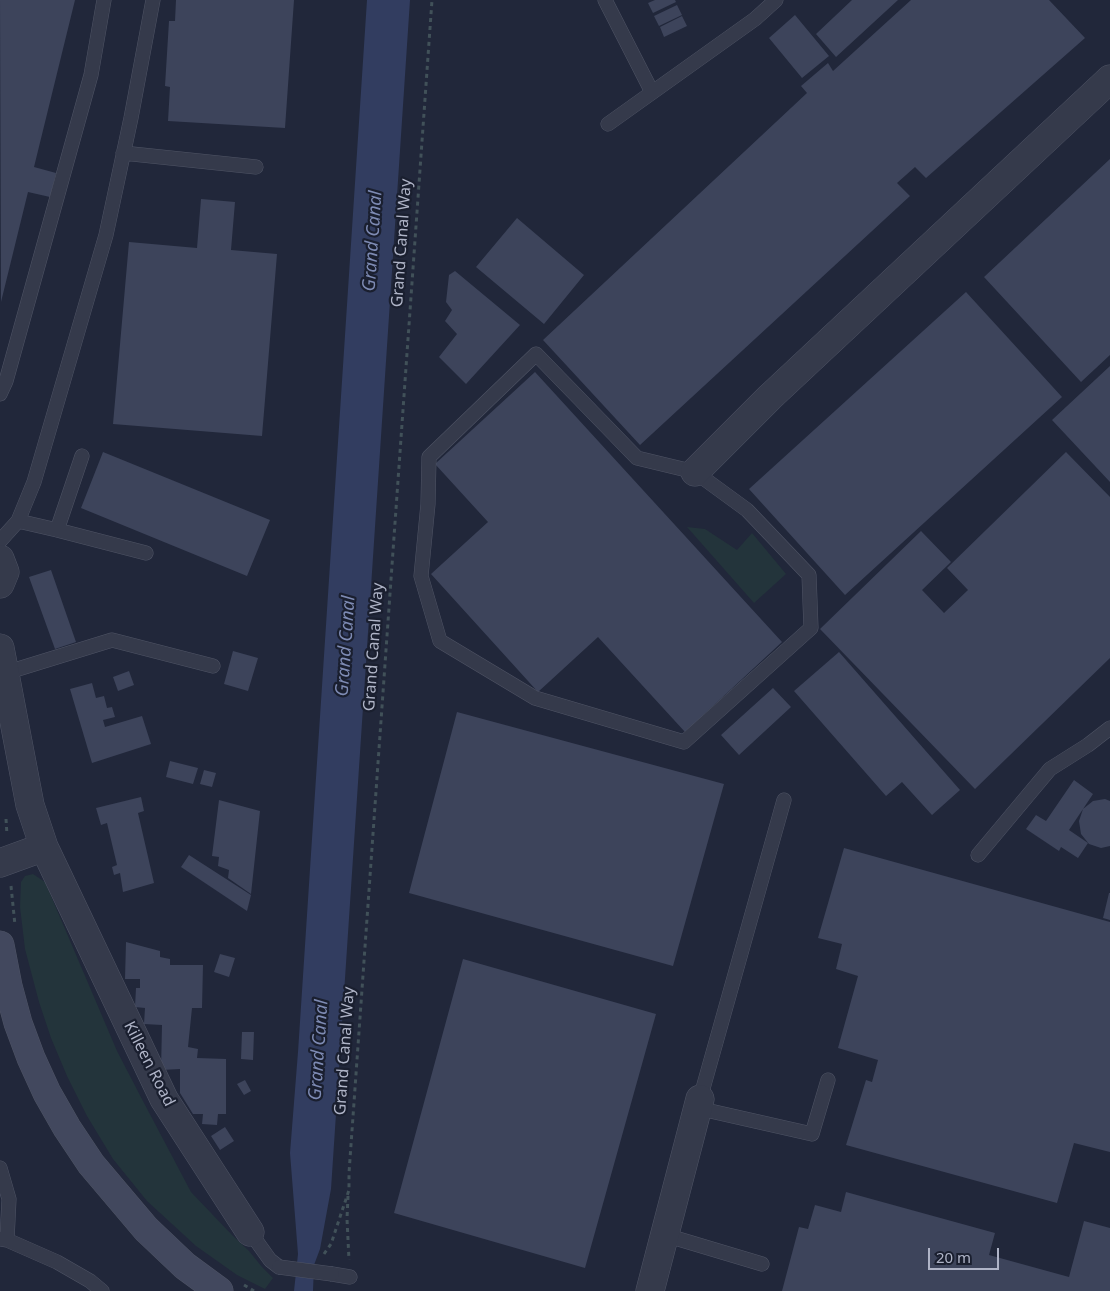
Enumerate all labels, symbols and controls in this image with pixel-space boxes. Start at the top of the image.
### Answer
street label: Grand Canal Way [388,178,416,308]
water label: Grand Canal [359,190,387,292]
street label: Grand Canal Way [360,582,388,712]
water label: Grand Canal [332,595,360,697]
street label: Grand Canal Way [331,986,359,1116]
water label: Grand Canal [305,999,333,1101]
street label: Killeen Road [119,1018,179,1110]
scale bar [930,1238,1001,1270]
text: 20 m [936,1247,971,1267]

